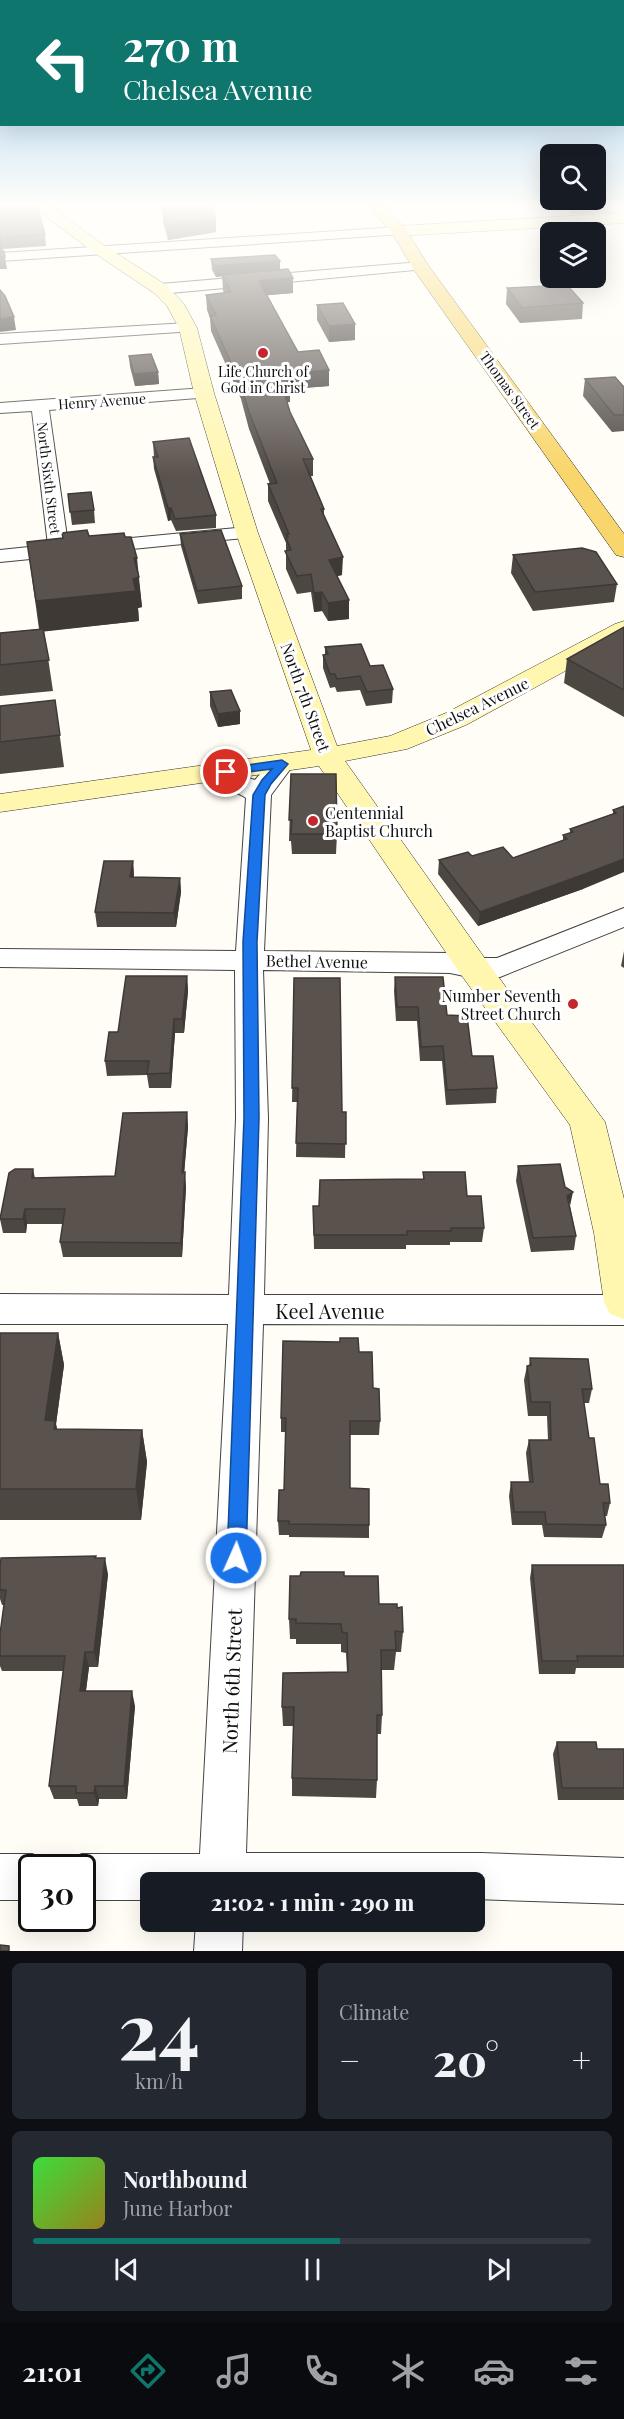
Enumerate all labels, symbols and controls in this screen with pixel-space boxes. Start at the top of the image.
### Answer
text: 270 m [123,17,239,73]
icon: left [24,24,102,102]
text: Chelsea Avenue [123,71,313,107]
map controls [540,144,606,288]
button: search [540,144,606,210]
button: layers [540,222,606,288]
marker: Life Church of God in Christ [256,346,270,360]
street label: Thomas Street [475,347,545,433]
place label: Life Church of God in Christ [218,362,309,397]
street label: Henry Avenue [57,388,147,414]
street label: North Sixth Street [33,421,65,536]
street label: North 7th Street [277,640,336,755]
street label: Chelsea Avenue [422,672,532,740]
pin [200,746,251,797]
icon: arrive [209,755,242,788]
place label: Centennial Baptist Church [325,802,433,841]
marker: Centennial Baptist Church [306,814,320,828]
street label: Bethel Avenue [266,950,368,972]
place label: Number Seventh Street Church [441,985,562,1024]
marker: Number Seventh Street Church [566,997,580,1011]
street label: Keel Avenue [275,1297,385,1324]
position arrow [204,1526,268,1590]
street label: North 6th Street [215,1607,247,1754]
speed limit sign: 30 [18,1854,96,1932]
text: 21:02 · 1 min · 290 m [211,1887,414,1917]
text: 24 [118,1976,200,2080]
text: Climate [339,1998,409,2025]
text: 20° [433,2028,499,2088]
text: − [339,2037,360,2081]
text: + [572,2037,591,2081]
text: km/h [135,2067,183,2094]
text: Northbound [123,2164,248,2194]
text: June Harbor [123,2194,233,2221]
icon: previous [110,2253,143,2286]
icon: pause [296,2253,329,2286]
icon: next [482,2253,515,2286]
icon: directions [127,2350,169,2392]
icon: music [213,2350,255,2392]
icon: phone [300,2350,342,2392]
icon: climate [387,2350,429,2392]
icon: car [473,2350,515,2392]
icon: filters [560,2350,602,2392]
text: 21:01 [22,2353,82,2389]

